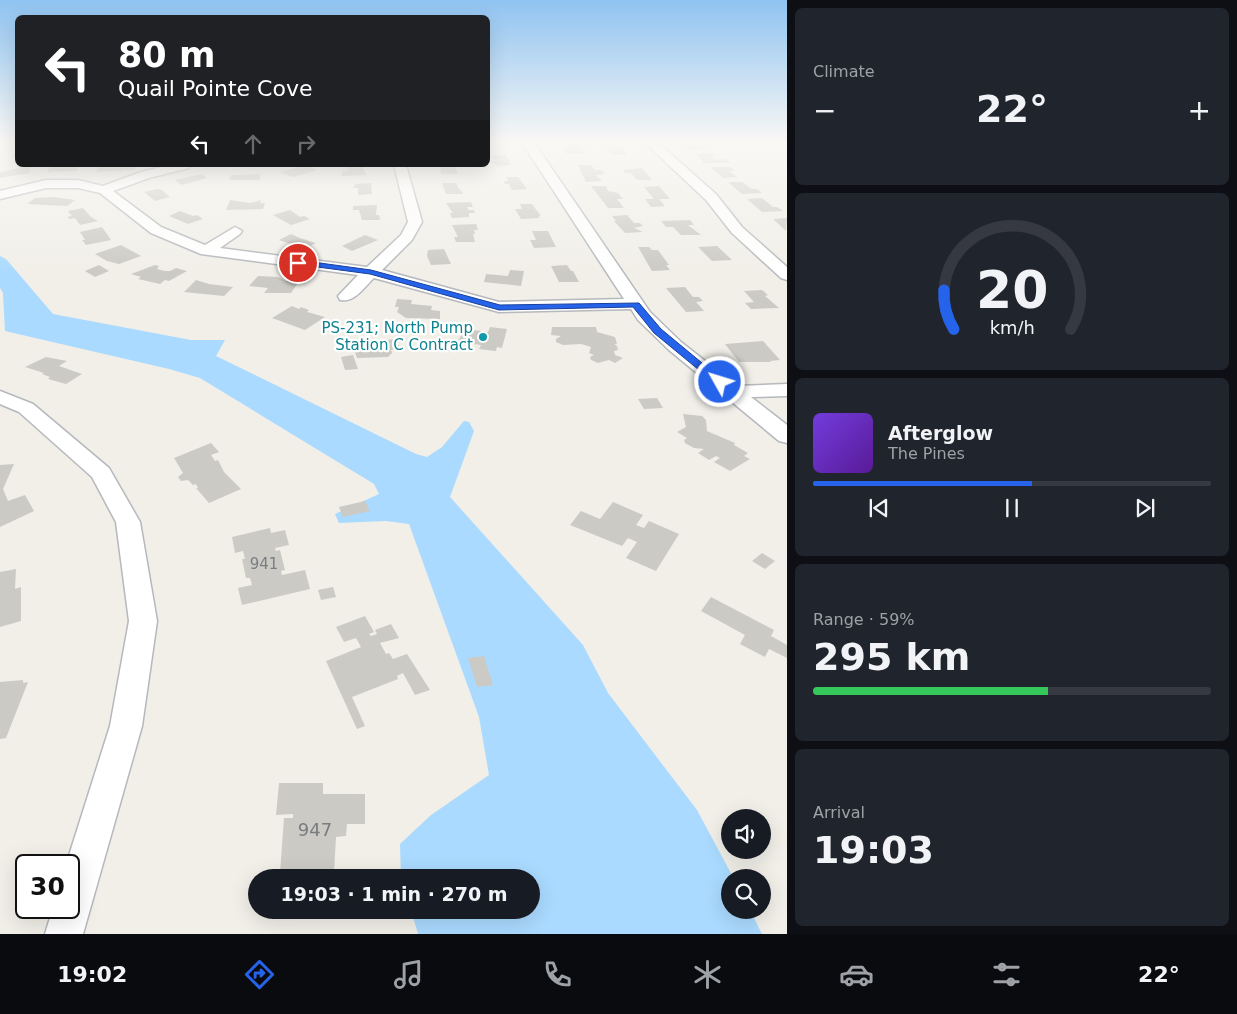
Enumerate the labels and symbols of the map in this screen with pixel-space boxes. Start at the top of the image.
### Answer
pin [277,242,319,284]
place label: PS-231; North Pump Station C Contract [321,319,473,354]
marker: PS-231; North Pump Station C Contract [477,331,489,343]
position arrow [693,355,745,407]
house number: 941 [250,555,278,573]
house number: 947 [298,819,332,840]
speed limit sign: 30 [15,854,80,919]

